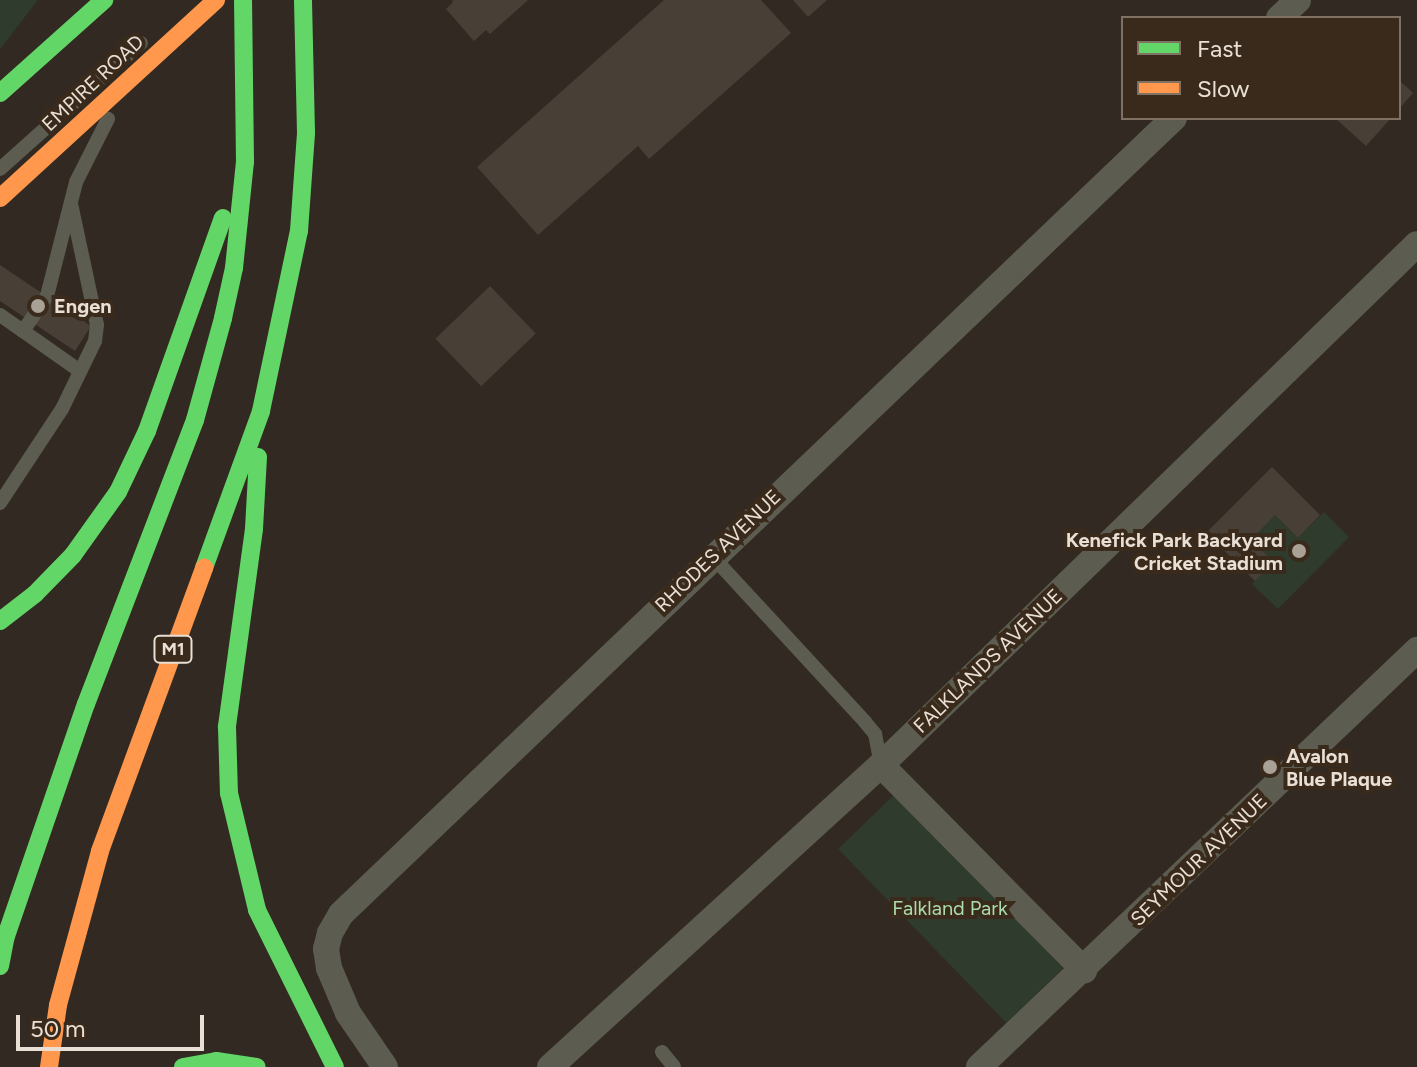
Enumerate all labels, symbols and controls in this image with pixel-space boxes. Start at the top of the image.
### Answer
legend [1121,16,1401,120]
street label: EMPIRE ROAD [37,30,149,136]
text: Fast [1197,34,1242,63]
text: Slow [1197,74,1249,103]
place label: Engen [54,294,112,318]
marker: Engen [29,297,47,315]
street label: RHODES AVENUE [650,485,786,617]
place label: Kenefick Park Backyard Cricket Stadium [1066,528,1283,575]
marker: Kenefick Park Backyard Cricket Stadium [1290,542,1308,560]
street label: FALKLANDS AVENUE [909,584,1067,738]
road number: M1 [153,635,193,663]
place label: Avalon Blue Plaque [1286,744,1392,791]
marker: Avalon Blue Plaque [1261,758,1279,776]
street label: SEYMOUR AVENUE [1126,789,1272,931]
park label: Falkland Park [892,896,1008,920]
scale bar [20,999,208,1049]
text: 50 m [30,1014,86,1043]

